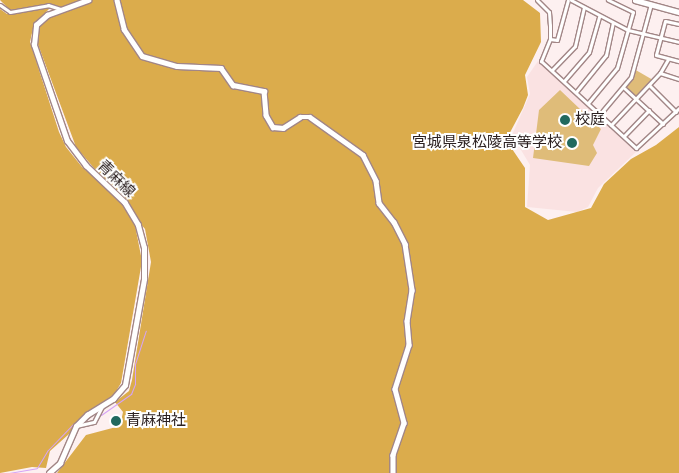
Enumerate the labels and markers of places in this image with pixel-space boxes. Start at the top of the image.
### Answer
place label: 校庭 [575,111,605,129]
marker: 校庭 [559,114,571,126]
place label: 宮城県泉松陵高等学校 [412,134,562,152]
marker: 宮城県泉松陵高等学校 [566,137,578,149]
place label: 青麻神社 [126,412,186,430]
marker: 青麻神社 [110,415,122,427]

